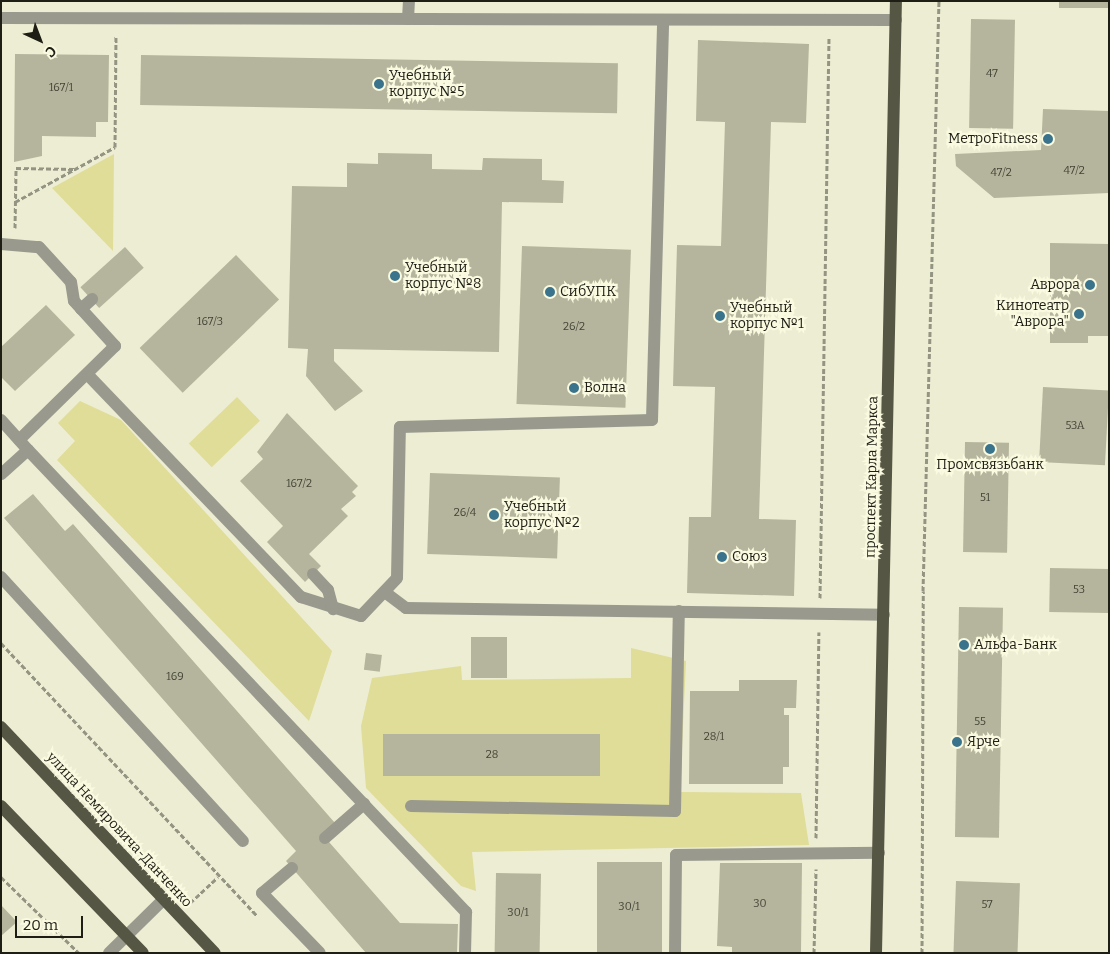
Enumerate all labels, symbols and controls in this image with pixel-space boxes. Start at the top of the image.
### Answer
north arrow [15,15,65,65]
text: С [42,42,60,61]
house number: 47 [986,67,998,81]
place label: Учебный корпус №5 [389,68,464,100]
marker: Учебный корпус №5 [373,78,385,90]
house number: 167/1 [49,81,73,95]
place label: МетроFitness [948,131,1038,147]
marker: МетроFitness [1042,133,1054,145]
house number: 47/2 [1063,164,1085,178]
house number: 47/2 [990,166,1012,180]
place label: Учебный корпус №8 [405,260,481,292]
marker: Учебный корпус №8 [389,270,401,282]
place label: Аврора [1030,277,1080,293]
marker: Аврора [1084,279,1096,291]
place label: СибУПК [560,284,616,300]
marker: СибУПК [544,286,556,298]
place label: Кинотеатр "Аврора" [996,298,1069,331]
place label: Учебный корпус №1 [730,300,804,332]
marker: Кинотеатр "Аврора" [1073,308,1085,320]
marker: Учебный корпус №1 [714,310,726,322]
house number: 167/3 [197,315,223,329]
house number: 26/2 [563,320,585,334]
place label: Волна [584,380,626,396]
marker: Волна [568,382,580,394]
street label: проспект Карла Маркса [862,396,882,558]
house number: 53А [1065,419,1085,433]
marker: Промсвязьбанк [984,443,996,455]
place label: Промсвязьбанк [936,457,1044,473]
house number: 167/2 [286,477,312,491]
house number: 51 [980,491,990,505]
place label: Учебный корпус №2 [504,499,580,532]
house number: 26/4 [454,506,476,520]
marker: Учебный корпус №2 [488,509,500,521]
place label: Союз [732,549,767,565]
marker: Союз [716,551,728,563]
house number: 53 [1073,583,1085,597]
place label: Альфа-Банк [974,637,1057,653]
marker: Альфа-Банк [958,639,970,651]
house number: 169 [166,670,184,684]
house number: 55 [974,715,986,729]
house number: 28/1 [704,730,724,744]
place label: Ярче [967,734,1000,750]
marker: Ярче [951,736,963,748]
house number: 28 [486,748,498,762]
street label: улица Немировича-Данченко [43,749,195,911]
house number: 30 [753,897,767,911]
house number: 57 [981,898,993,912]
house number: 30/1 [618,900,640,914]
scale bar [18,906,85,938]
house number: 30/1 [507,906,529,920]
text: 20 m [23,916,58,934]

